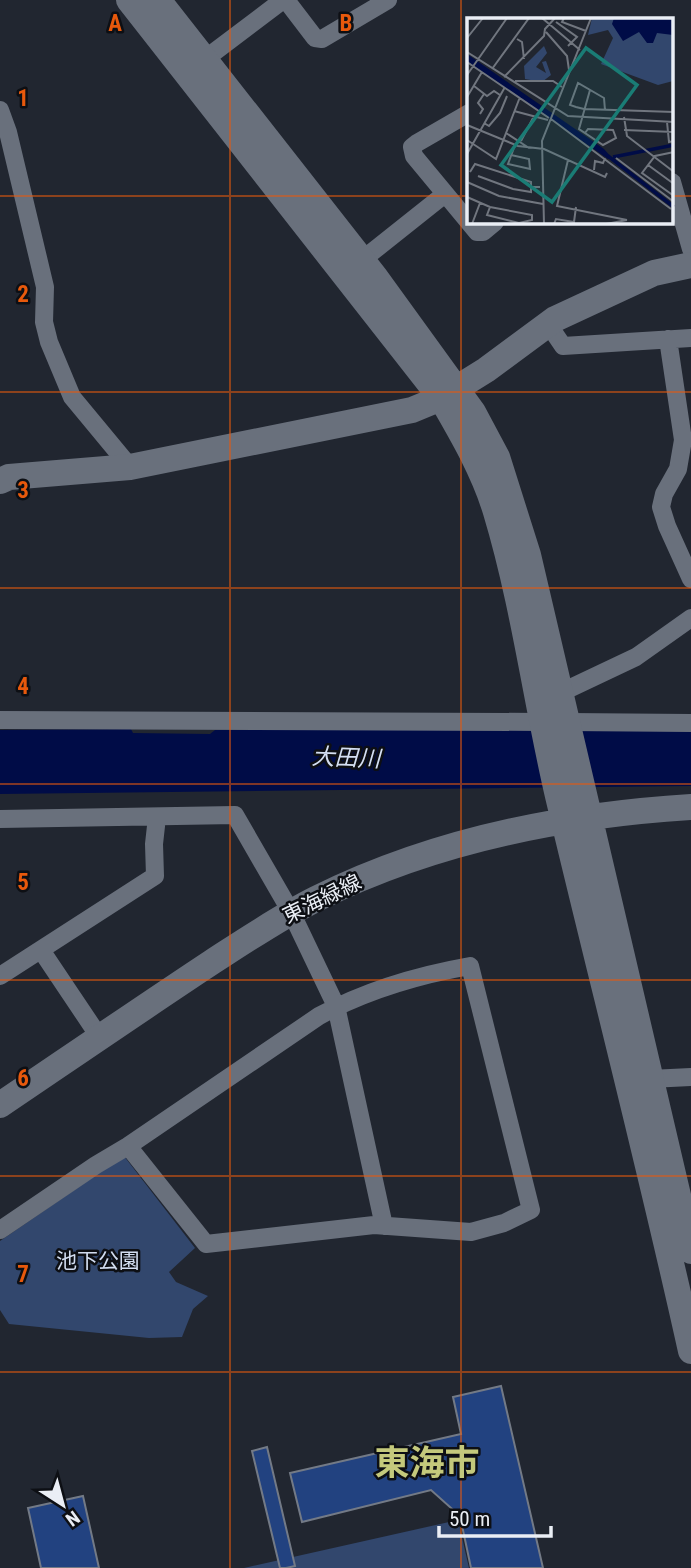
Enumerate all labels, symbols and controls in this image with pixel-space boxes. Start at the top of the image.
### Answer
text: A [108,10,122,37]
text: B [340,10,352,37]
inset map [467,18,674,224]
text: 1 [17,85,29,112]
text: 2 [17,281,29,308]
text: 3 [17,477,29,504]
text: 4 [17,673,29,700]
water label: 大田川 [311,743,384,773]
text: 5 [17,869,29,896]
street label: 東海緑線 [279,870,365,928]
text: 6 [17,1065,29,1092]
park label: 池下公園 [56,1249,140,1273]
text: 7 [17,1261,29,1288]
district label: 東海市 [374,1443,480,1484]
north arrow [28,1470,98,1540]
scale bar [439,1494,551,1538]
text: N [61,1506,84,1531]
text: 50 m [449,1507,490,1531]

